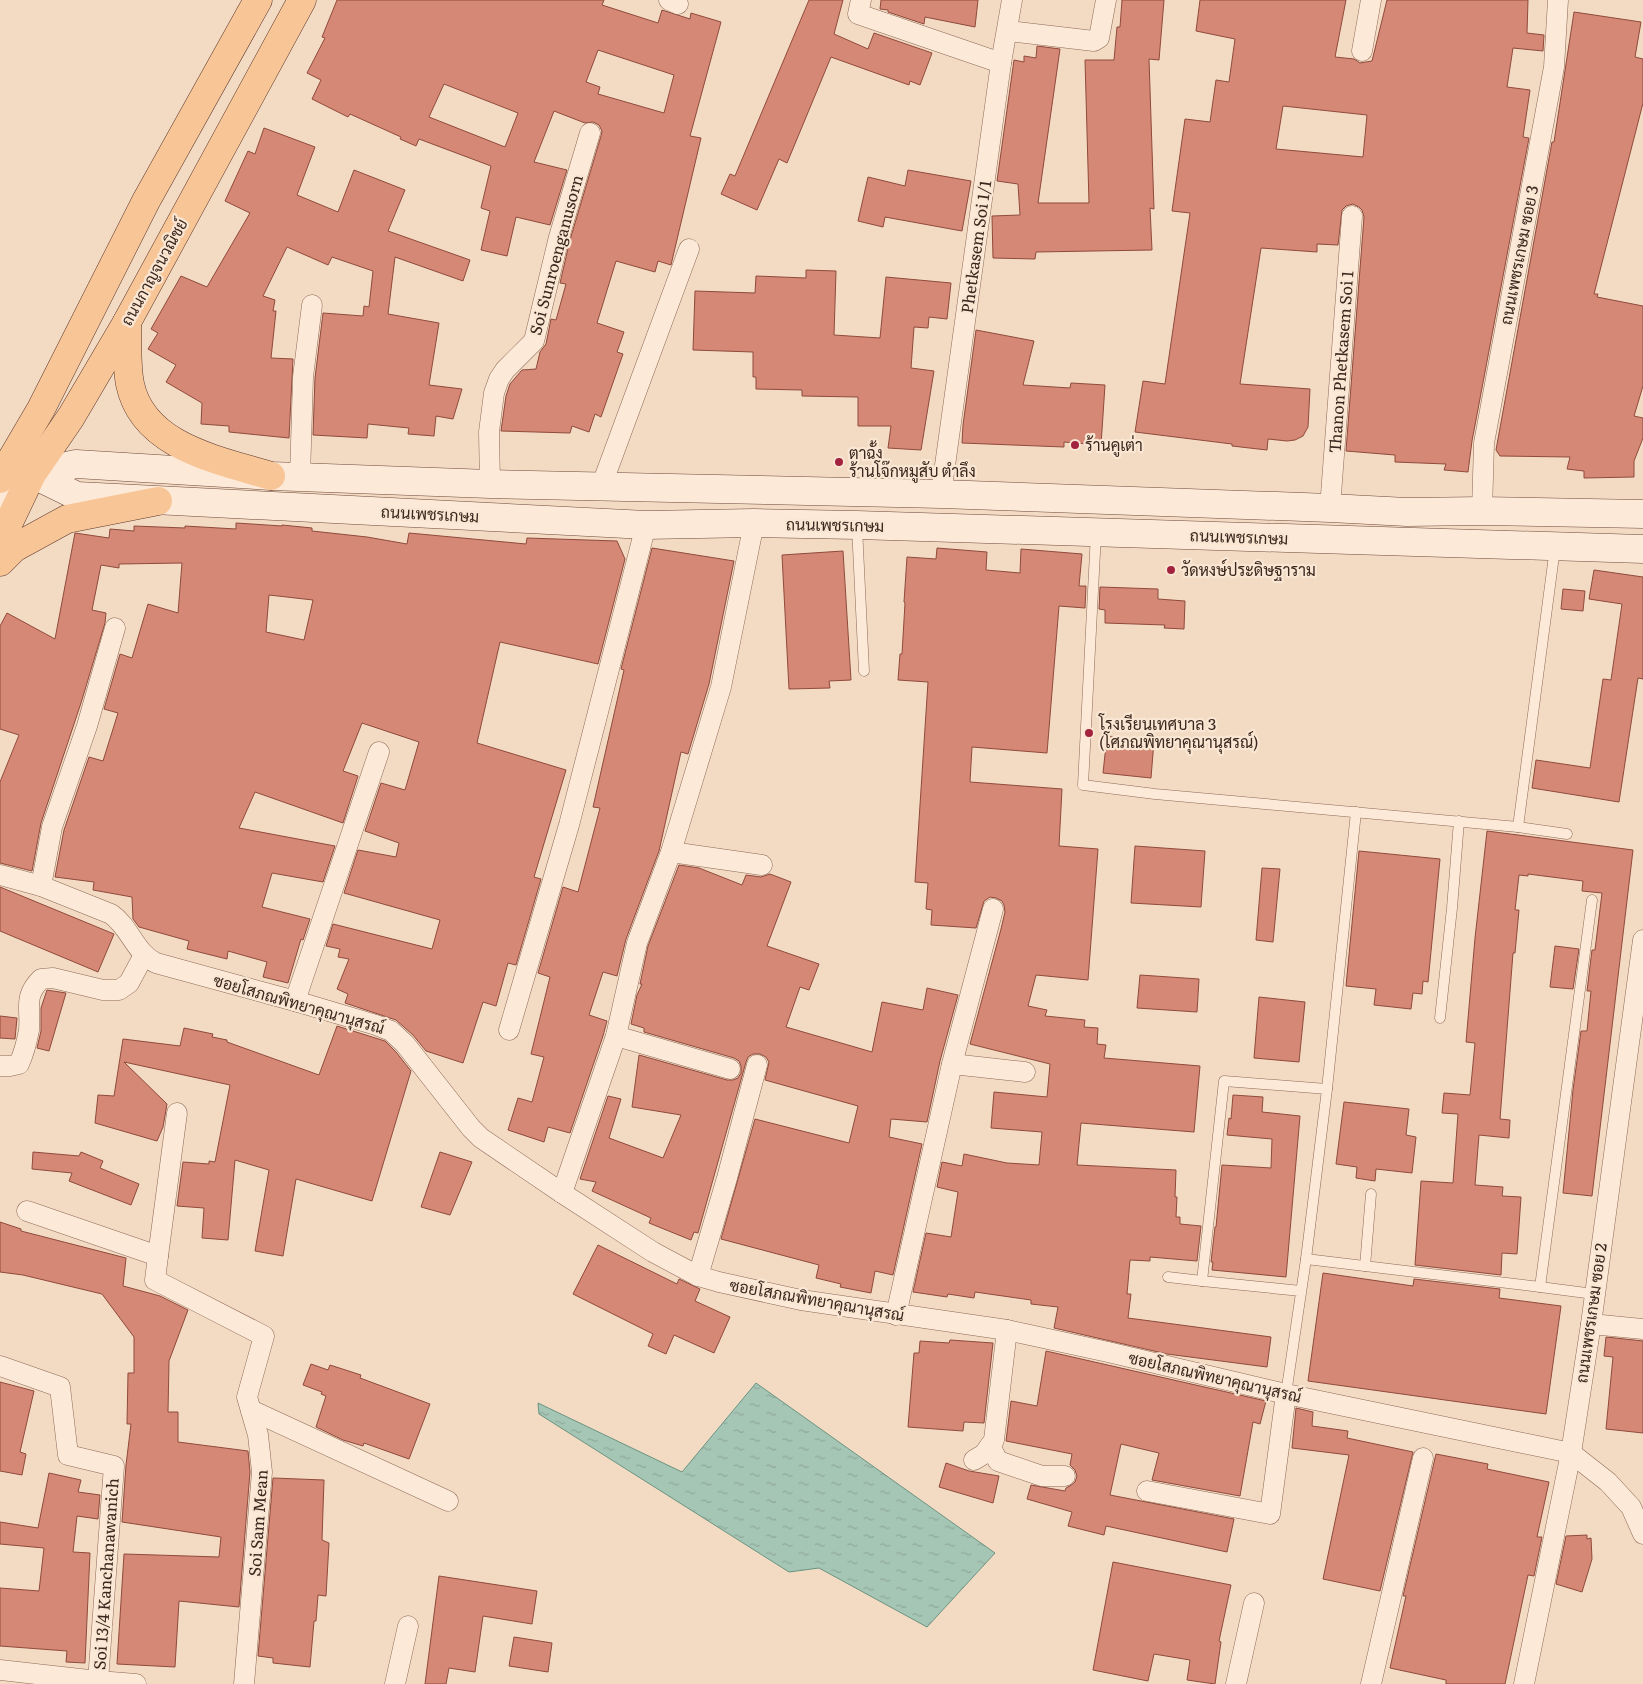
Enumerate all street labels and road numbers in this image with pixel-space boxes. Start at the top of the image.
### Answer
street label: Soi Sunroenganusorn [522,171,588,338]
street label: Phetkasem Soi 1/1 [954,178,996,315]
street label: ถนนเพชรเกษม ซอย 3 [1493,183,1543,327]
street label: ถนนกาญจนวณิชย์ [114,213,193,330]
street label: Thanon Phetkasem Soi 1 [1322,270,1358,454]
street label: ถนนเพชรเกษม [380,498,480,528]
street label: ถนนเพชรเกษม [786,511,884,537]
street label: ถนนเพชรเกษม [1189,522,1289,550]
street label: ซอยโสภณพิทยาคุณานุสรณ์ [211,967,388,1040]
street label: ถนนเพชรเกษม ซอย 2 [1568,1241,1612,1385]
street label: ซอยโสภณพิทยาคุณานุสรณ์ [728,1272,906,1327]
street label: ซอยโสภณพิทยาคุณานุสรณ์ [1126,1344,1304,1409]
street label: Soi Sam Mean [241,1468,273,1577]
street label: Soi 13/4 Kanchanawanich [86,1477,124,1671]

